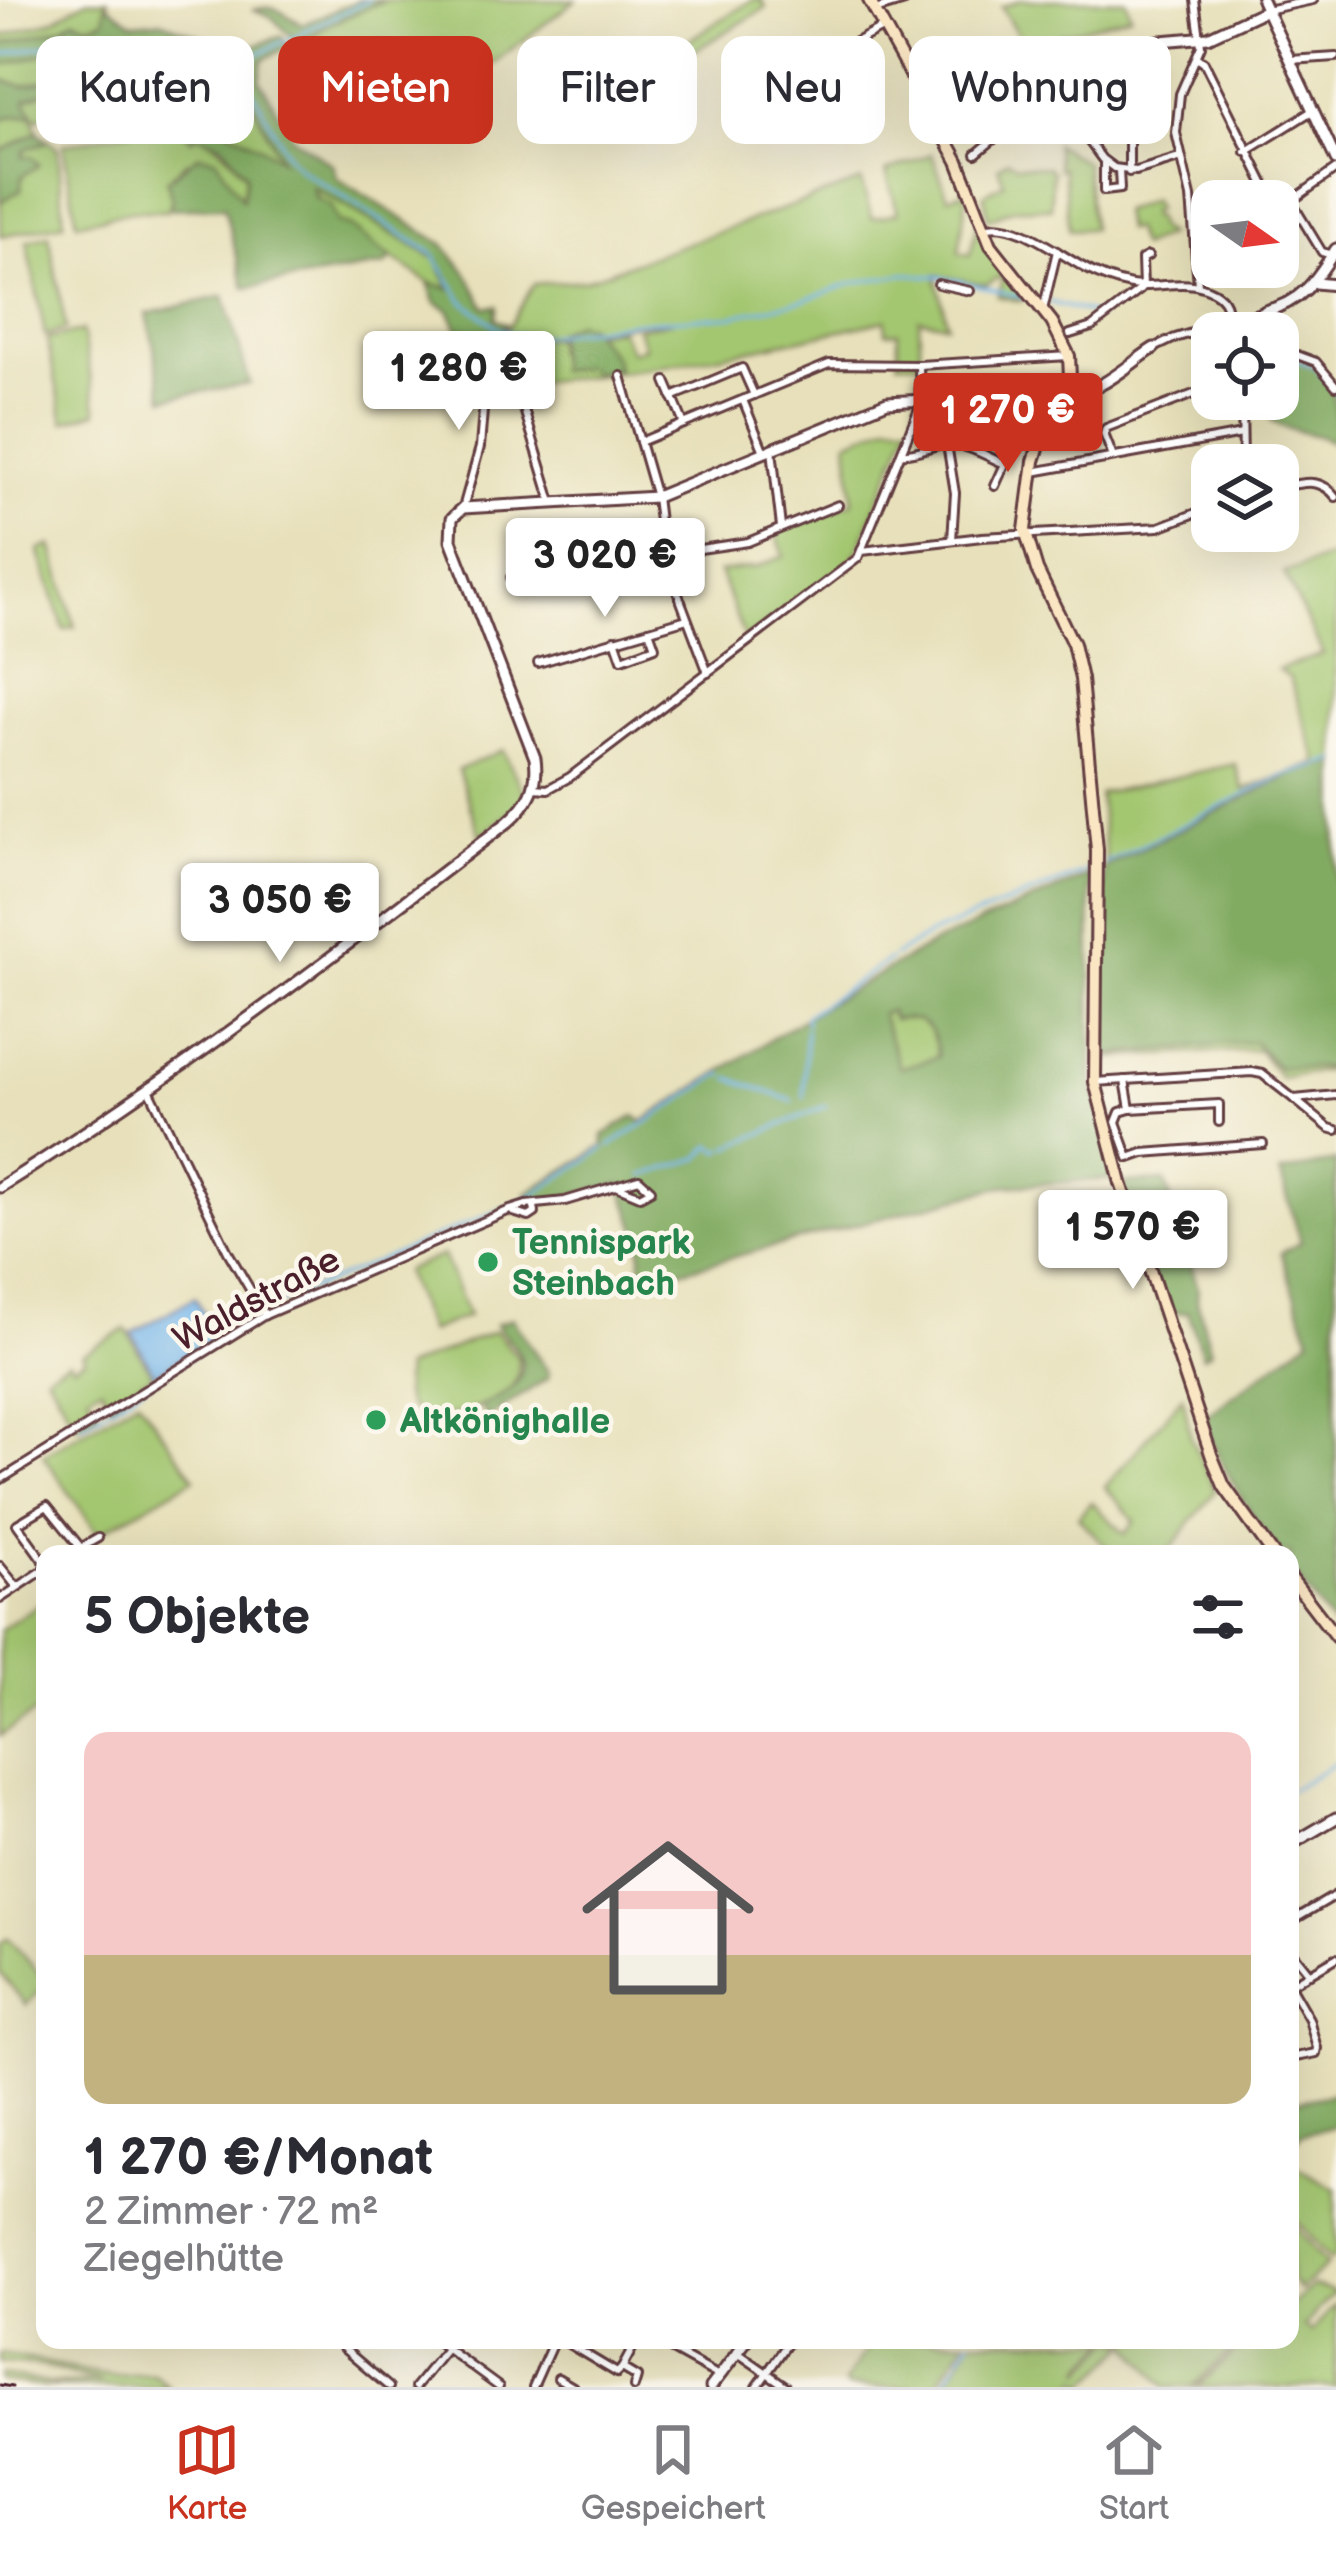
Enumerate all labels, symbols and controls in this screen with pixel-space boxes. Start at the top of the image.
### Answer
chip: Kaufen [36,36,254,144]
chip: Mieten [278,36,493,144]
chip: Filter [517,36,697,144]
chip: Neu [721,36,885,144]
chip: Wohnung [909,36,1171,144]
north arrow [1191,180,1299,288]
map controls [1191,180,1299,552]
button: locate [1191,312,1299,420]
pin: 1 280 € [348,331,570,433]
text: 1 280 € [390,346,528,393]
pin: 1 270 € [897,373,1119,475]
text: 1 270 € [940,388,1076,435]
button: layers [1191,444,1299,552]
pin: 3 020 € [494,518,716,620]
text: 3 020 € [533,533,677,580]
pin: 3 050 € [169,863,391,965]
text: 3 050 € [208,878,352,925]
pin: 1 570 € [1022,1190,1244,1292]
text: 1 570 € [1065,1205,1201,1252]
place label: Tennispark Steinbach [512,1222,691,1306]
street label: Waldstraße [166,1238,348,1362]
marker: Tennispark Steinbach [475,1249,501,1275]
place label: Altkönighalle [399,1401,610,1444]
marker: Altkönighalle [363,1407,389,1433]
icon: filters [1185,1584,1251,1650]
text: 5 Objekte [84,1587,310,1648]
icon: home [560,1810,776,2026]
text: 1 270 €/Monat [84,2128,433,2189]
text: 2 Zimmer · 72 m² [84,2189,379,2236]
text: Ziegelhütte [84,2236,284,2283]
tab: Karte [167,2417,247,2529]
tab: Gespeichert [581,2417,766,2529]
tab: Start [1099,2417,1169,2529]

